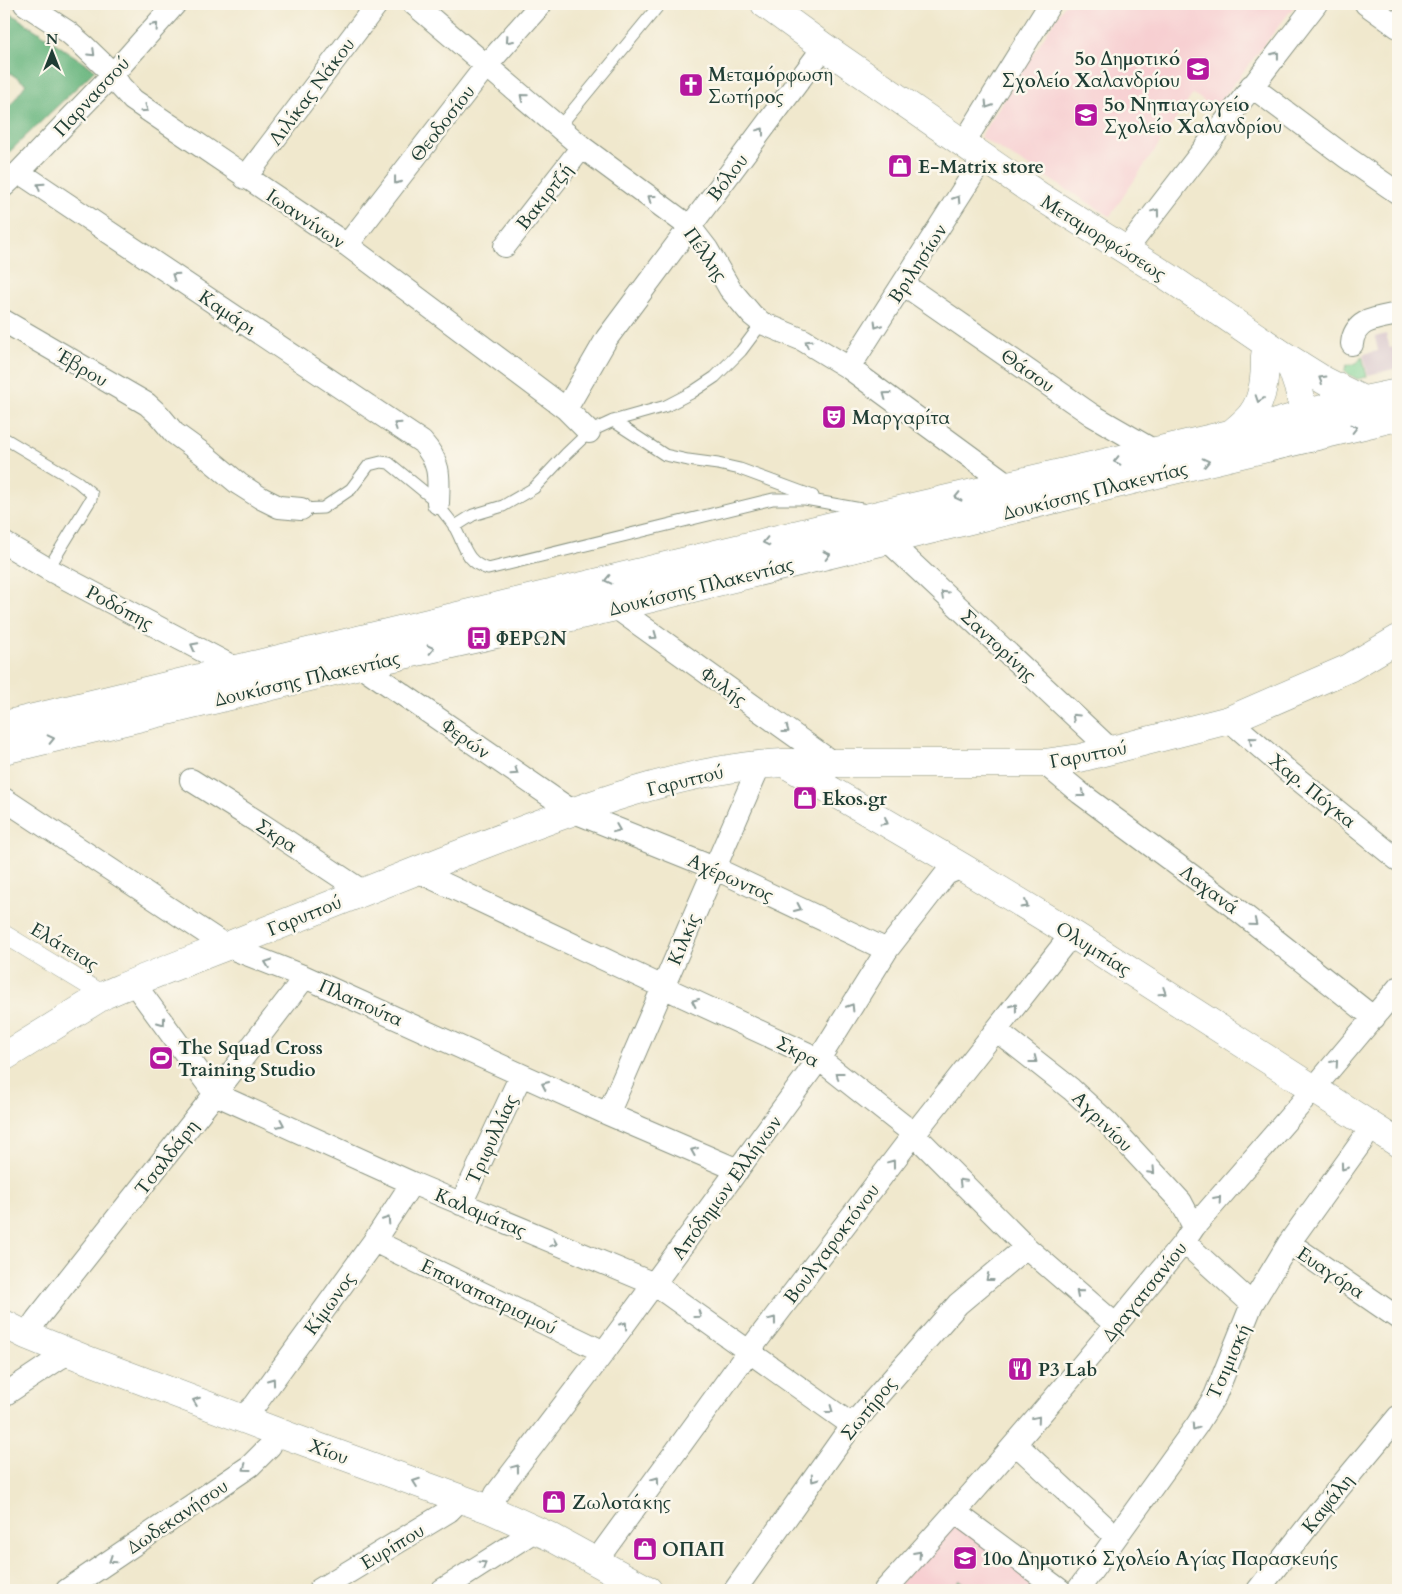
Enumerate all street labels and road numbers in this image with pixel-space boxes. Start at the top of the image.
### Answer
street label: Λιλίκας Νάκου [263,32,361,151]
street label: Παρνασσού [48,51,136,142]
street label: Θεοδοσίου [404,80,481,168]
street label: Βόλου [701,148,754,207]
street label: Βακιρτζή [510,158,579,236]
street label: Ιωαννίνων [261,183,350,255]
street label: Μεταμορφώσεως [1036,189,1171,287]
street label: Βριλησίων [882,219,953,308]
street label: Πέλλης [677,222,733,287]
street label: Καμάρι [193,284,261,342]
street label: Έβρου [50,342,113,393]
street label: Θάσου [995,343,1060,399]
street label: Δουκίσσης Πλακεντίας [1000,455,1190,527]
street label: Δουκίσσης Πλακεντίας [606,551,796,623]
street label: Ροδόπης [81,579,158,637]
street label: Σαντορίνης [955,604,1042,688]
street label: Δουκίσσης Πλακεντίας [212,645,403,713]
street label: Φυλής [695,661,752,712]
street label: Φερών [436,713,495,765]
street label: Γαρυττού [1047,735,1129,775]
street label: Χαρ. Πόγκα [1264,748,1362,834]
street label: Γαρυττού [644,759,726,803]
street label: Σκρα [251,813,303,859]
street label: Αχέρωντος [683,847,778,908]
street label: Λαχανά [1174,859,1245,921]
street label: Γαρυττού [263,889,345,943]
street label: Κιλκίς [661,909,706,969]
street label: Ολυμπίας [1051,915,1136,982]
street label: Ελάτειας [25,916,104,977]
street label: Πλαπούτα [315,973,407,1033]
street label: Σκρα [772,1030,824,1074]
street label: Αγρινίου [1066,1086,1138,1158]
street label: Τριφυλλίας [460,1090,524,1189]
street label: Απόδημων Ελλήνων [666,1110,788,1265]
street label: Τσαλδάρη [129,1114,205,1201]
street label: Βουλγαροκτόνου [778,1178,886,1309]
street label: Καλαμάτας [431,1182,531,1244]
street label: Δραγατσανίου [1096,1236,1193,1347]
street label: Ευαγόρα [1291,1241,1370,1305]
street label: Επαναπατρισμού [416,1253,561,1341]
street label: Κίμωνος [298,1267,362,1340]
street label: Τσιμισκή [1201,1319,1257,1404]
street label: Σωτήρος [835,1371,902,1446]
street label: Χίου [305,1433,352,1471]
street label: Καψάλη [1296,1469,1360,1539]
street label: Δωδεκανήσου [122,1473,233,1560]
street label: Ευρίπου [356,1518,429,1576]

